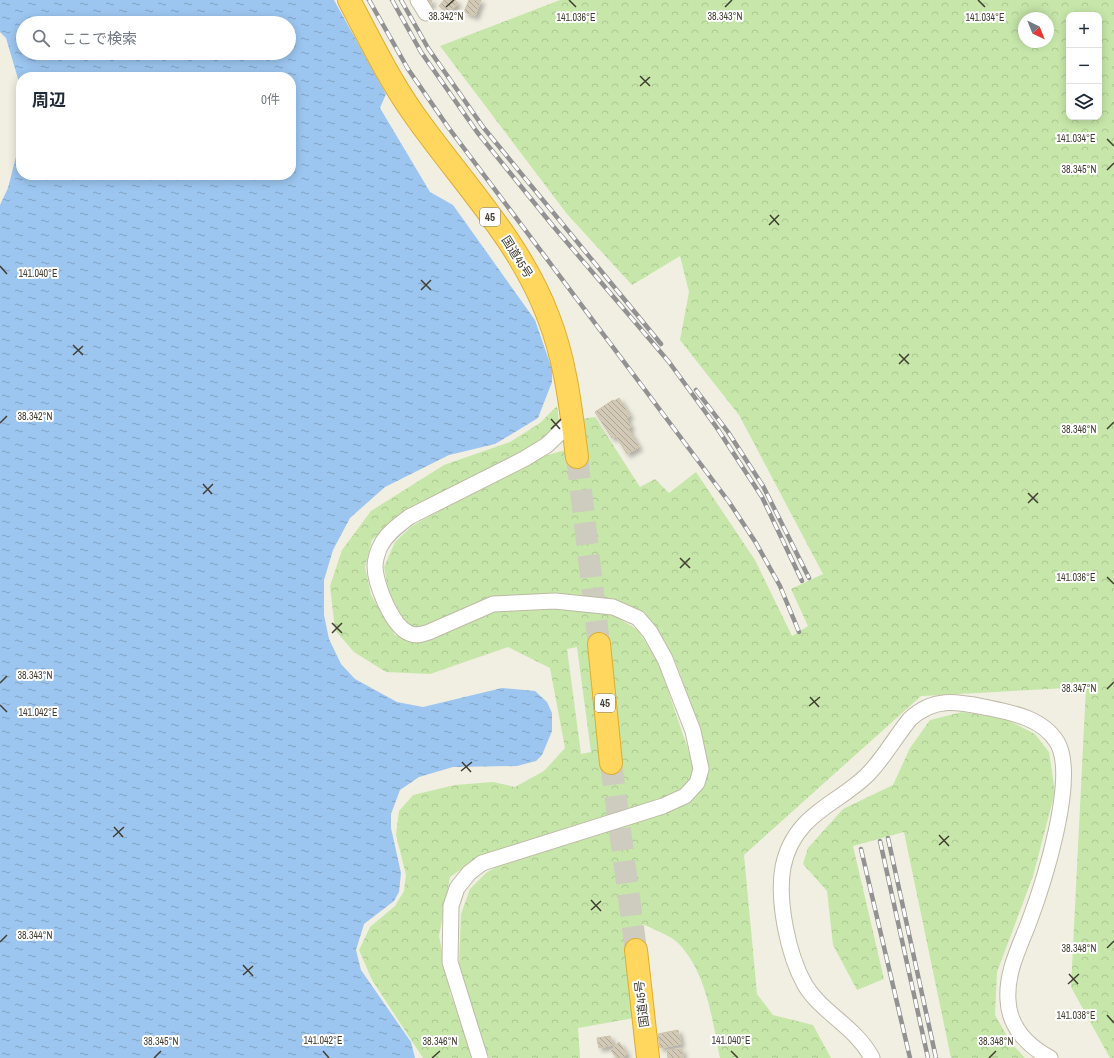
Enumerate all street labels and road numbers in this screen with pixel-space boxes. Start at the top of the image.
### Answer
road number: 45 [480,208,500,226]
street label: 国道45号 [498,233,536,281]
road number: 45 [595,694,615,712]
street label: 国道45号 [631,980,653,1028]

